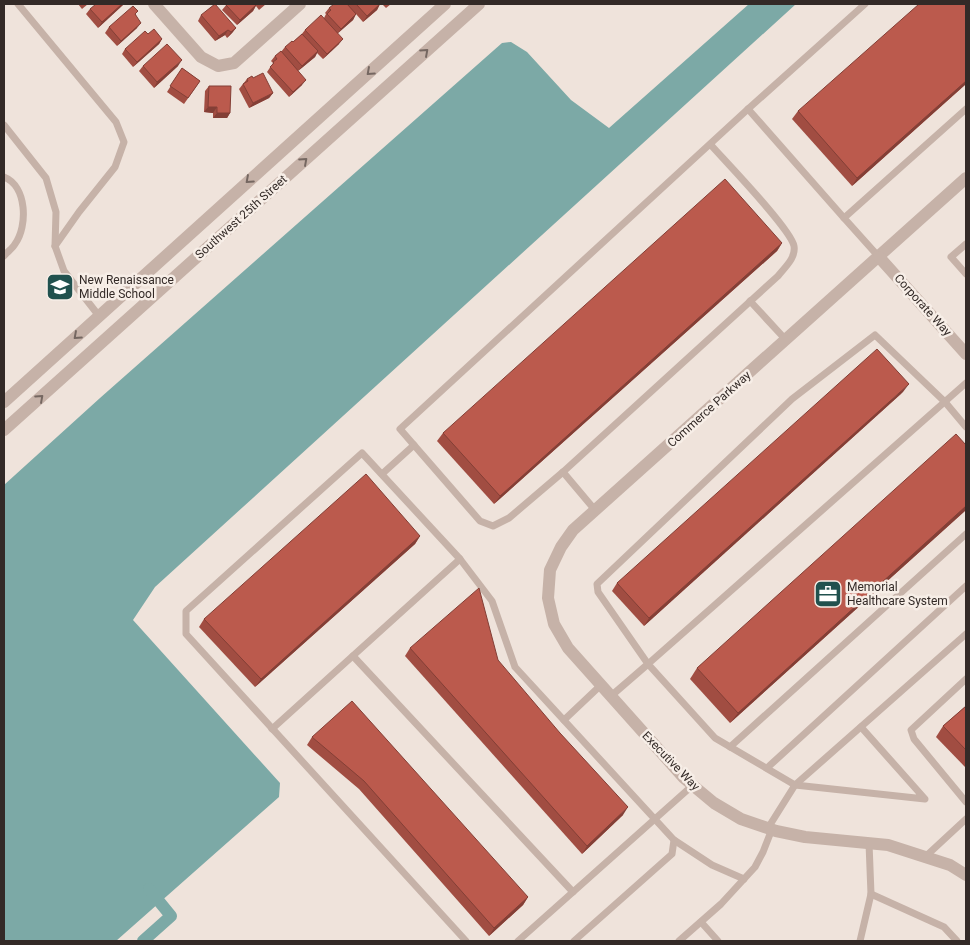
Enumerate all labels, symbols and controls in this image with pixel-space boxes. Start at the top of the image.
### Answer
one-way arrow [420,49,429,58]
one-way arrow [366,66,375,75]
one-way arrow [299,158,308,167]
street label: Southwest 25th Street [192,172,290,262]
one-way arrow [246,174,255,183]
street label: Corporate Way [892,271,955,339]
school or university icon: New Renaissance Middle School [45,272,75,302]
place label: New Renaissance Middle School [79,273,174,301]
one-way arrow [73,330,82,339]
street label: Commerce Parkway [665,368,754,450]
one-way arrow [35,395,44,404]
office icon: Memorial Healthcare System [813,579,843,609]
place label: Memorial Healthcare System [847,580,948,608]
street label: Executive Way [639,729,703,794]

